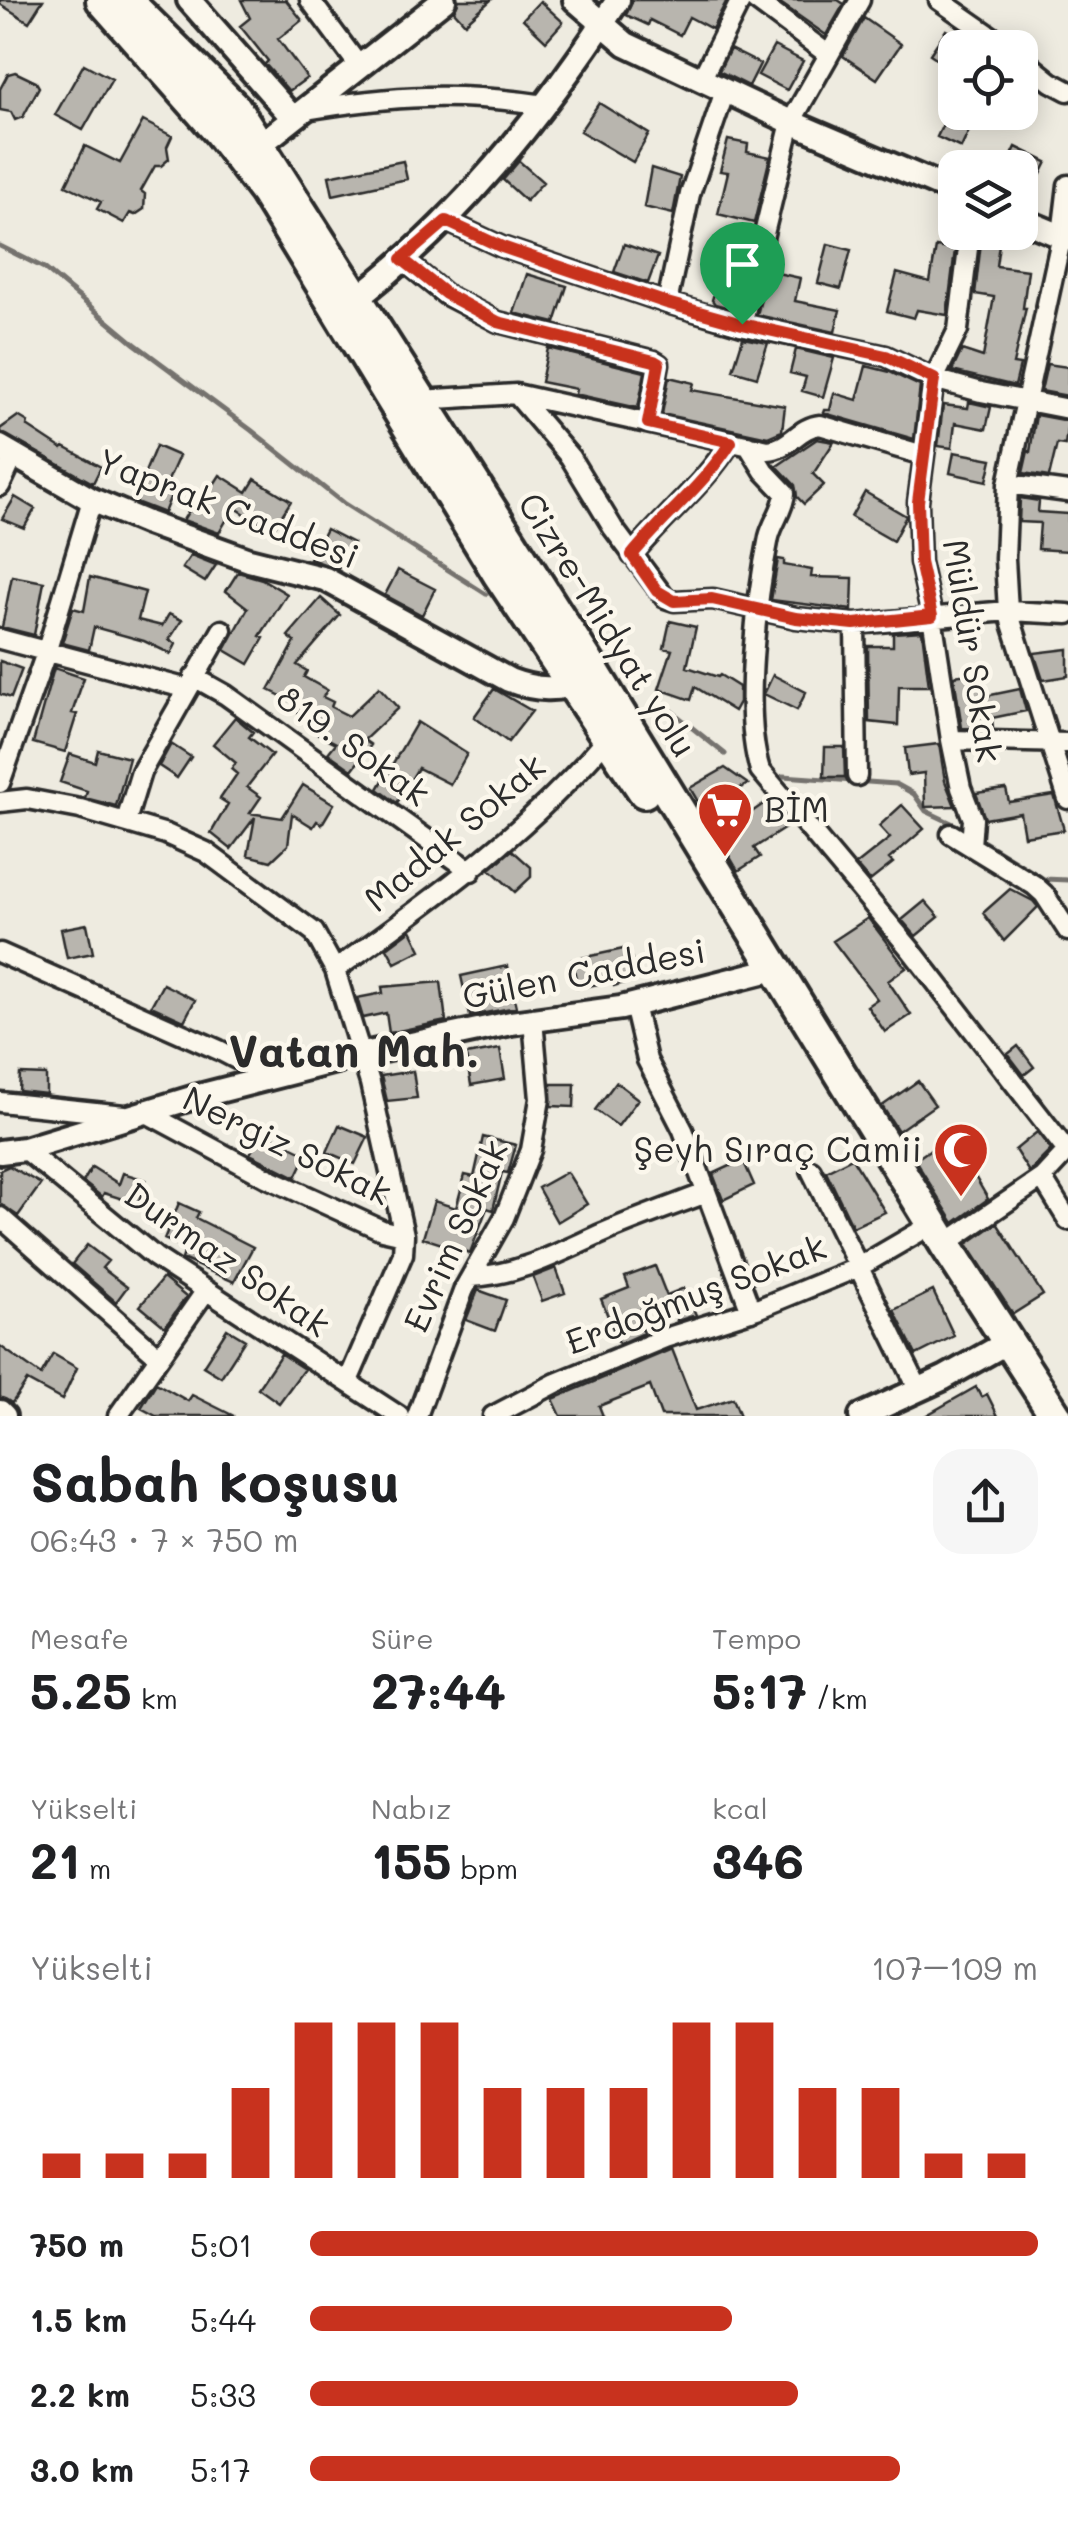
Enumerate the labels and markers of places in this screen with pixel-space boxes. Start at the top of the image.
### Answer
pin [700,222,785,325]
supermarket icon: BİM [695,780,755,859]
place label: BİM [764,785,829,831]
mosque icon: Şeyh Sıraç Camii [931,1120,991,1199]
place label: Şeyh Sıraç Camii [633,1125,922,1171]

